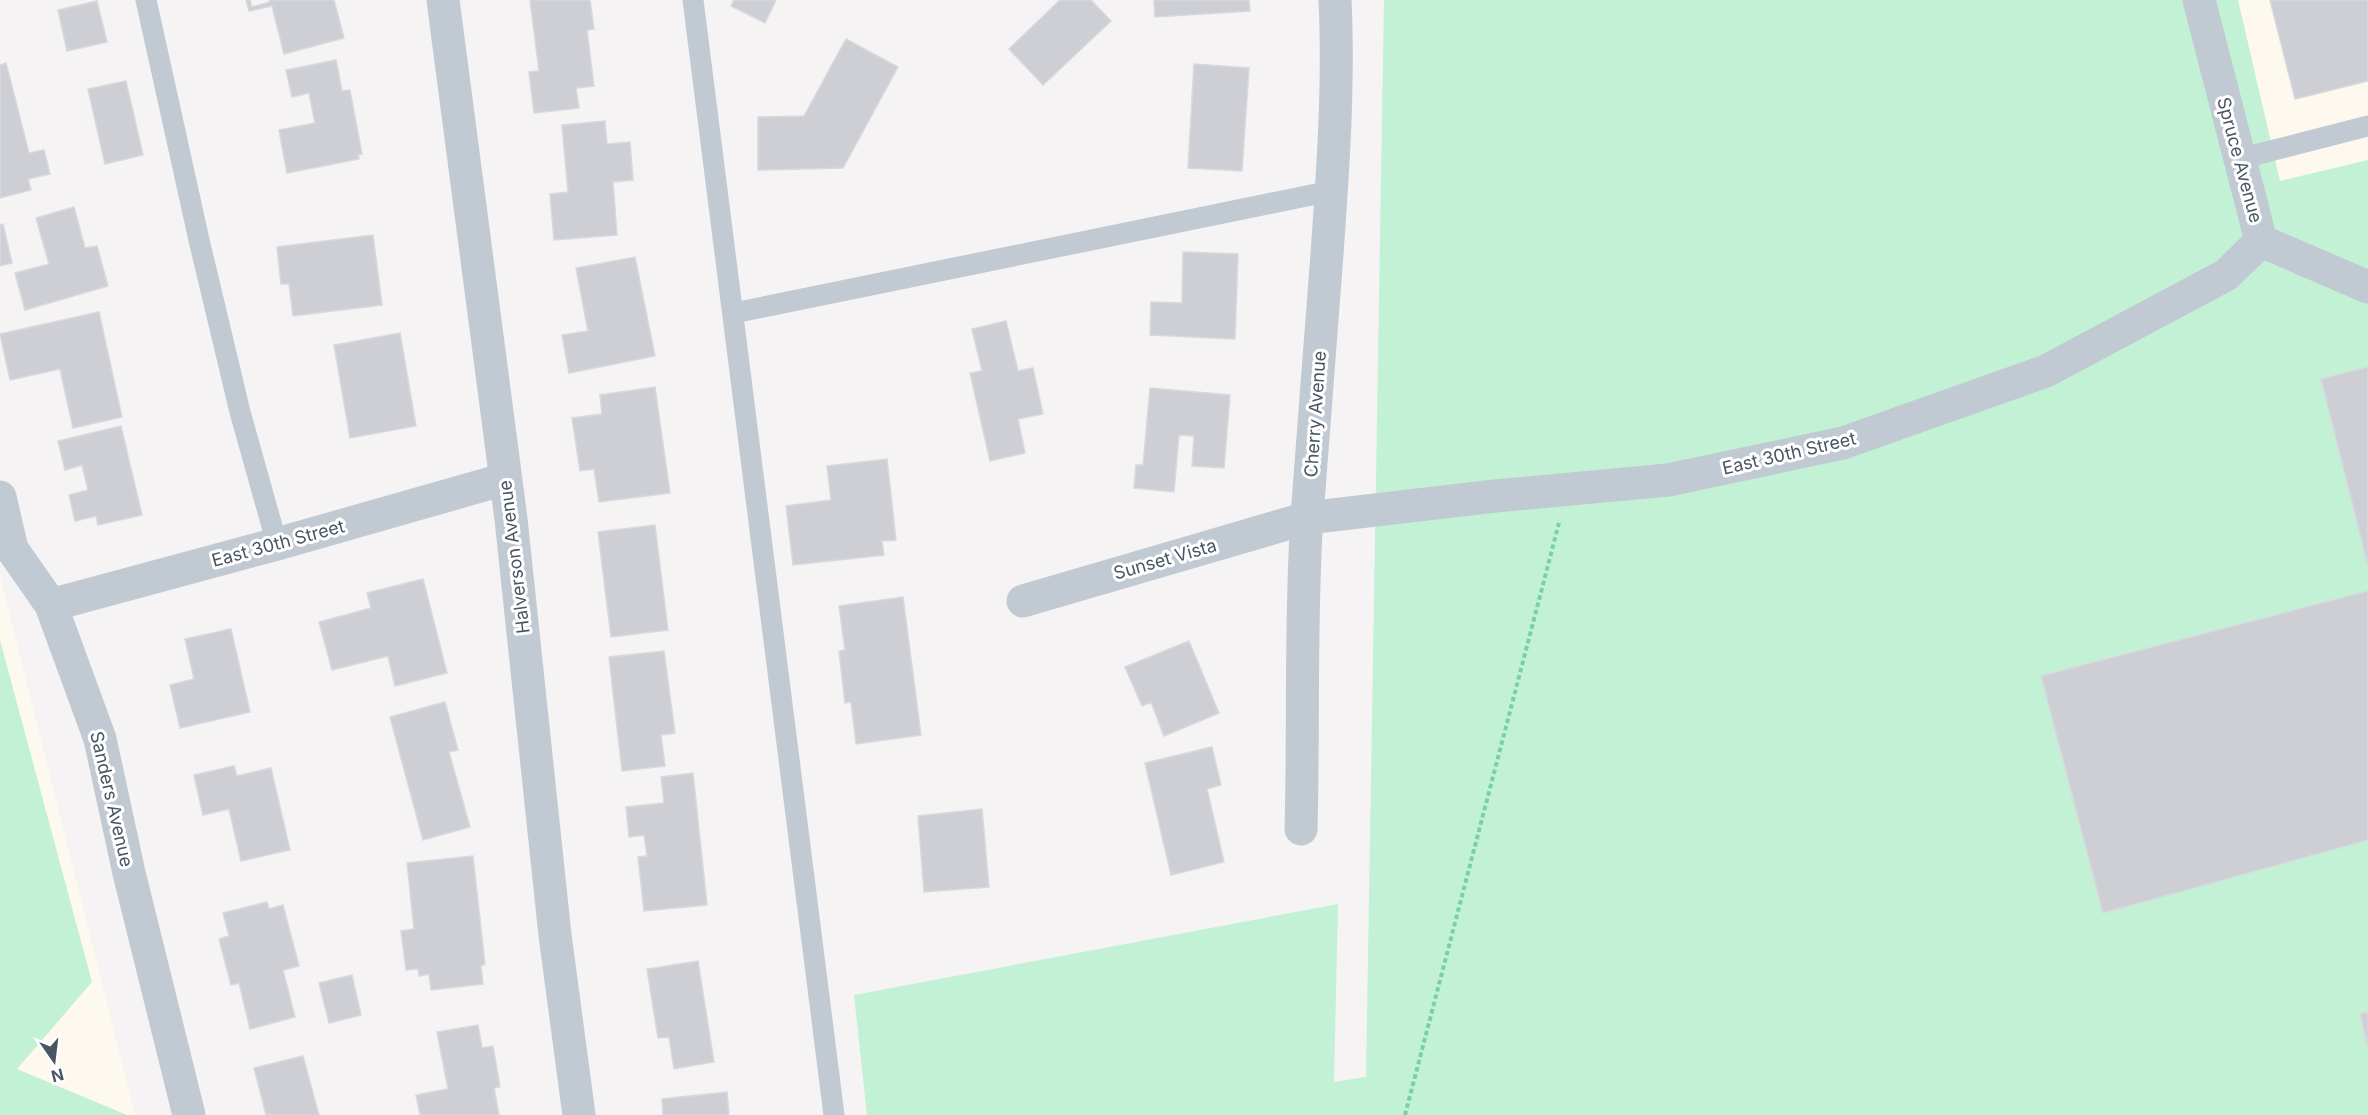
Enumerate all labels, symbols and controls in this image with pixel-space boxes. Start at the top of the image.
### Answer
street label: Spruce Avenue [2213,95,2267,225]
street label: Cherry Avenue [1300,350,1330,478]
street label: East 30th Street [1720,427,1858,479]
street label: Halverson Avenue [494,479,534,635]
street label: East 30th Street [209,515,347,571]
street label: Sunset Vista [1111,534,1219,584]
street label: Sanders Avenue [86,729,138,869]
north arrow [24,1031,84,1091]
text: N [49,1064,66,1087]

